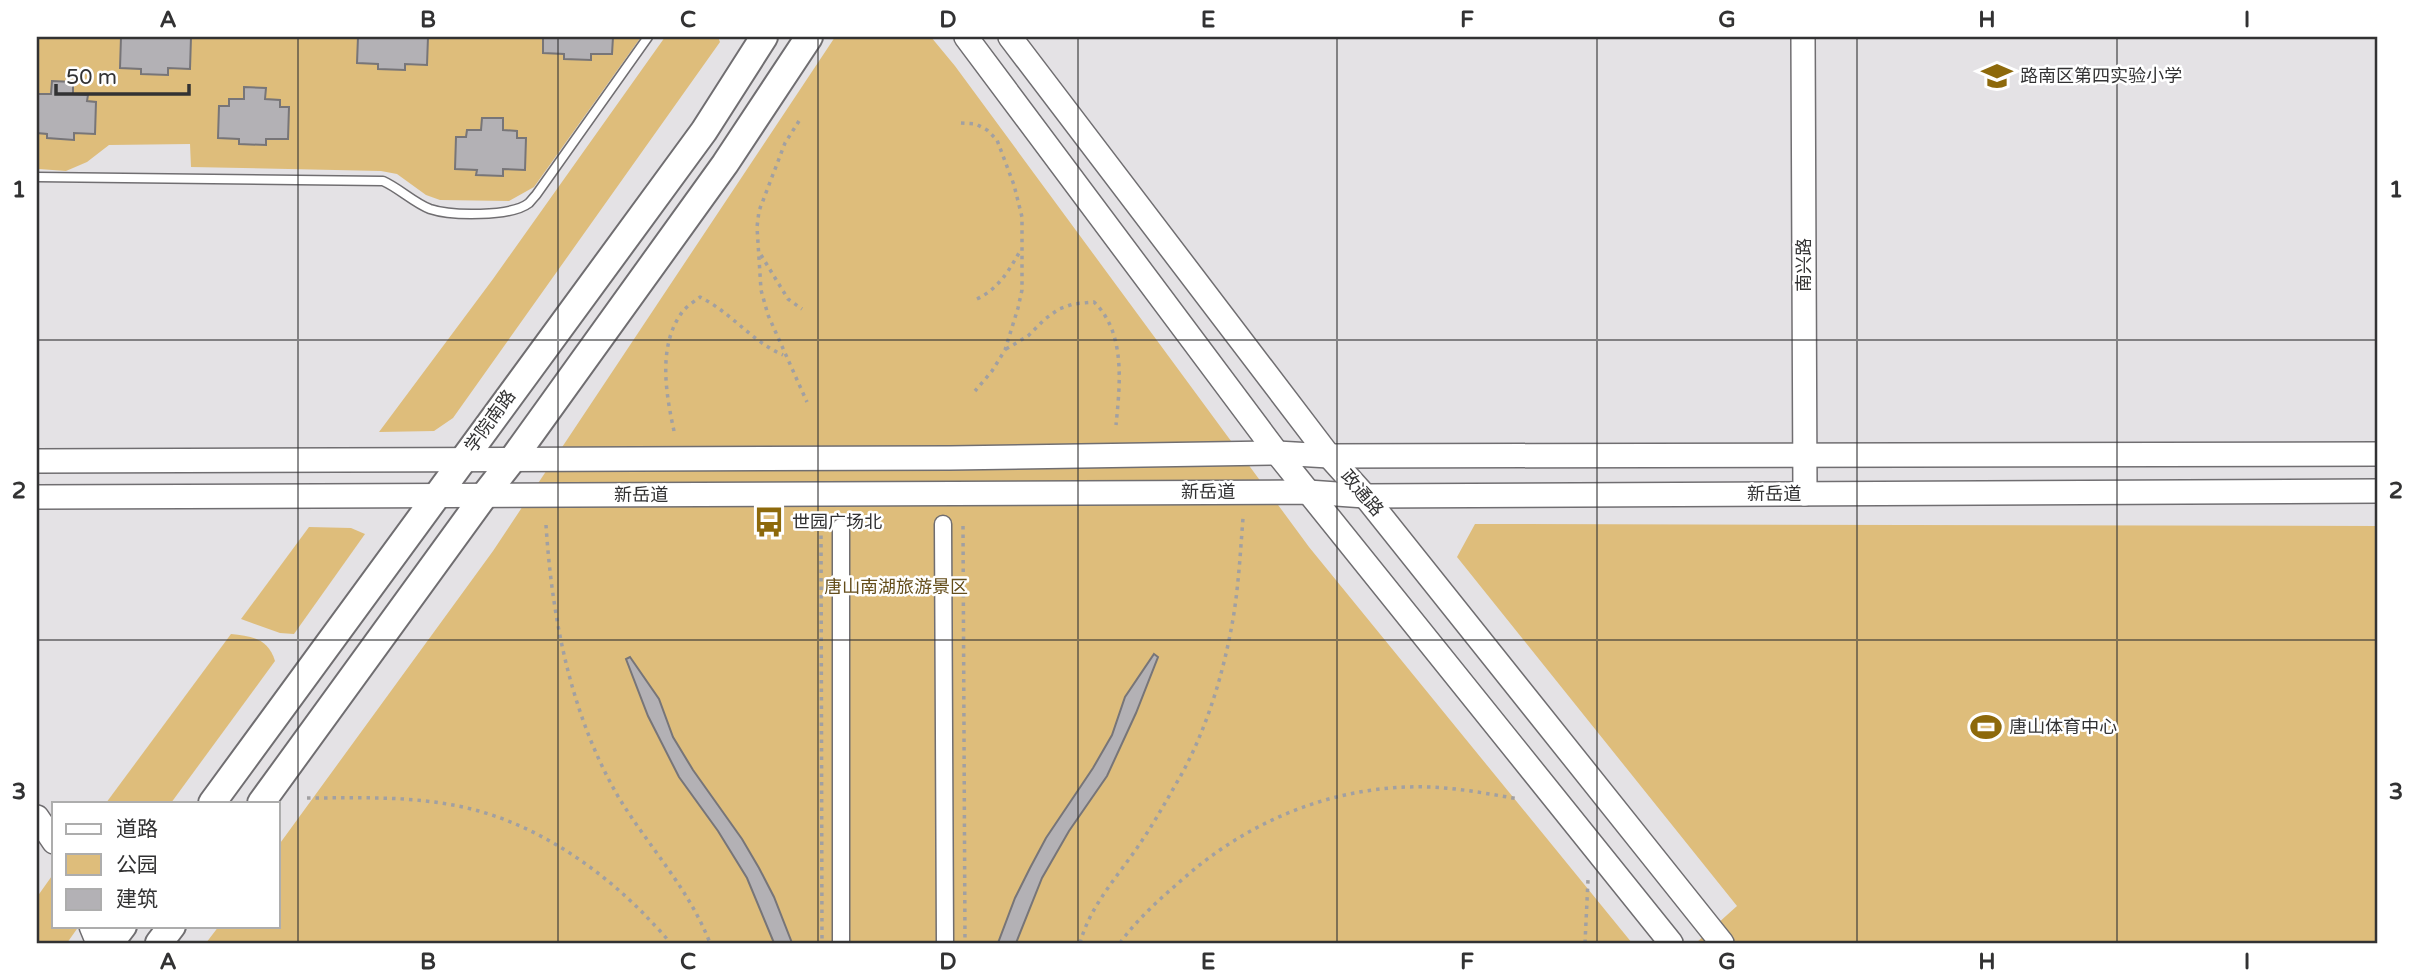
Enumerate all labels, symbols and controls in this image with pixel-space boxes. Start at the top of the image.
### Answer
text: A [159,6,177,34]
text: B [420,6,436,34]
text: C [680,6,696,34]
text: D [939,6,957,34]
text: E [1201,6,1215,34]
text: F [1460,6,1474,34]
text: G [1718,6,1736,34]
text: H [1978,6,1996,34]
text: I [2244,6,2250,34]
scale bar [56,52,189,96]
school or university icon: 路南区第四实验小学 [1980,59,2014,93]
text: 50 m [66,65,117,90]
place label: 路南区第四实验小学 [2020,65,2182,87]
text: 1 [12,176,26,204]
text: 1 [2389,176,2403,204]
street label: 南兴路 [1793,238,1815,292]
street label: 学院南路 [460,385,520,457]
street label: 政通路 [1336,465,1388,521]
text: 2 [12,477,26,505]
text: 2 [2389,477,2403,505]
street label: 新岳道 [1181,481,1235,503]
street label: 新岳道 [1747,483,1801,505]
street label: 新岳道 [614,484,668,506]
bus stop icon: 世园广场北 [752,505,786,539]
place label: 世园广场北 [792,511,882,533]
park label: 唐山南湖旅游景区 [824,576,968,598]
sports icon: 唐山体育中心 [1969,710,2003,744]
place label: 唐山体育中心 [2009,716,2117,738]
text: 3 [12,778,26,806]
text: 3 [2389,778,2403,806]
legend [52,802,280,928]
text: 道路 [116,817,158,842]
text: 公园 [116,853,158,878]
text: 建筑 [116,887,158,912]
text: A [159,948,177,976]
text: B [420,948,436,976]
text: C [680,948,696,976]
text: D [939,948,957,976]
text: E [1201,948,1215,976]
text: F [1460,948,1474,976]
text: G [1718,948,1736,976]
text: H [1978,948,1996,976]
text: I [2244,948,2250,976]

